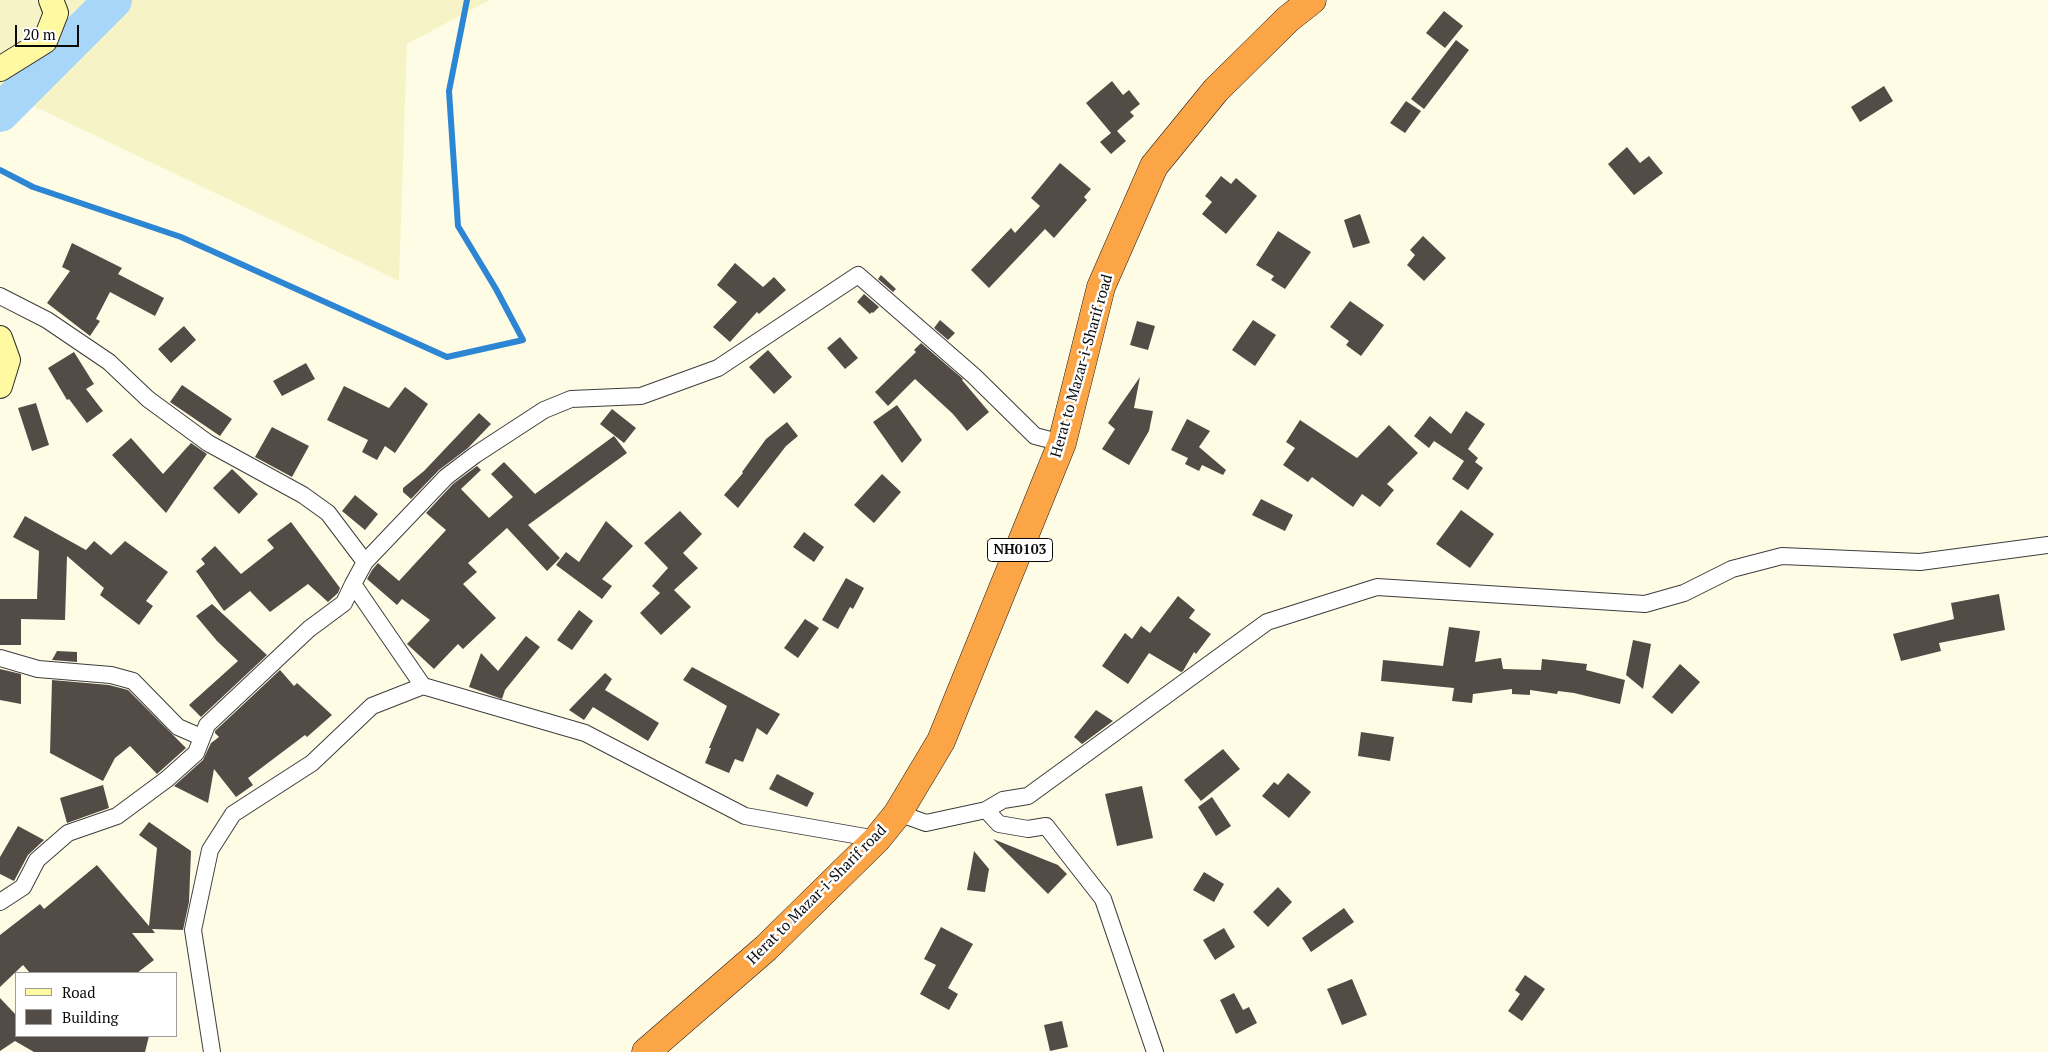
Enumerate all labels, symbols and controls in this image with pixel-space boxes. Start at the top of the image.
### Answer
scale bar [18,15,81,47]
text: 20 m [23,24,56,44]
street label: Herat to Mazar-i-Sharif road [1047,272,1117,460]
road number: NH0103 [988,538,1052,562]
street label: Herat to Mazar-i-Sharif road [744,822,890,968]
legend [15,972,178,1037]
text: Road [62,982,95,1002]
text: Building [62,1007,119,1027]

